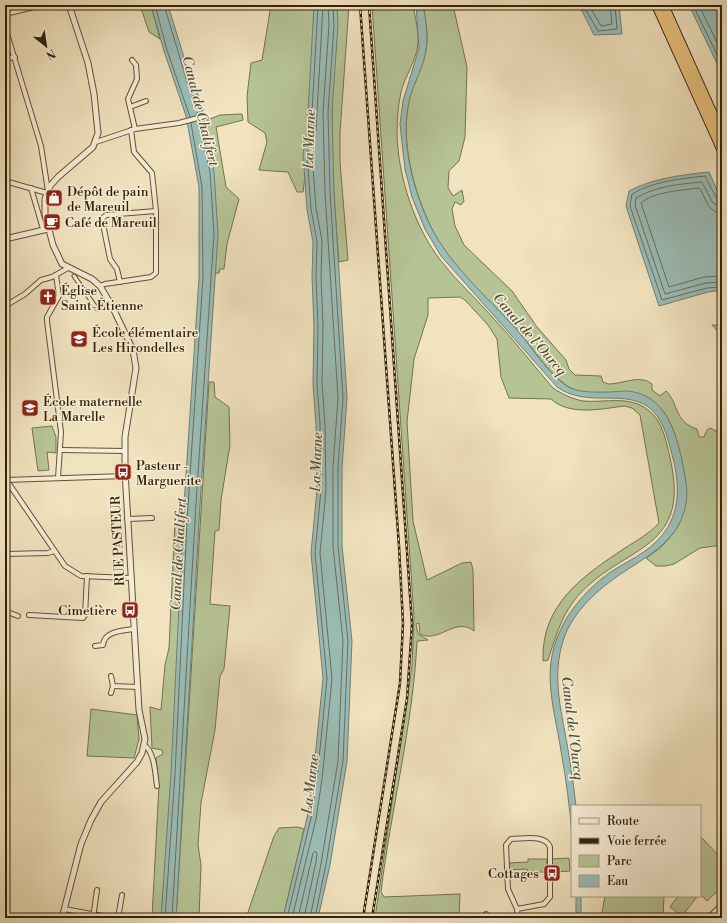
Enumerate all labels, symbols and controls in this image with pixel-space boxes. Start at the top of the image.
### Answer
north arrow [26,26,66,66]
text: N [43,46,58,62]
water label: Canal de Chalifert [178,54,223,169]
water label: La Marne [300,108,320,170]
place label: Dépôt de pain de Mareuil [67,184,149,215]
shop icon: Dépôt de pain de Mareuil [44,188,64,208]
cafe icon: Café de Mareuil [42,212,62,232]
place label: Café de Mareuil [65,215,157,231]
place label: Église Saint-Étienne [61,282,144,314]
church icon: Église Saint-Étienne [38,287,58,307]
water label: Canal de l'Ourcq [488,290,570,380]
place label: École élémentaire Les Hirondelles [92,324,199,356]
school or university icon: École élémentaire Les Hirondelles [69,329,89,349]
place label: École maternelle La Marelle [43,393,143,425]
school or university icon: École maternelle La Marelle [20,398,40,418]
water label: La Marne [307,431,327,493]
place label: Pasteur - Marguerite [136,458,202,489]
bus stop icon: Pasteur - Marguerite [113,462,133,482]
street label: RUE PASTEUR [108,494,128,586]
water label: Canal de Chalifert [167,497,191,611]
bus stop icon: Cimetière [120,600,140,620]
place label: Cimetière [58,603,117,619]
water label: Canal de l'Ourcq [557,675,587,781]
water label: La Marne [298,753,324,816]
legend [571,805,701,897]
text: Route [607,814,639,829]
text: Voie ferrée [606,834,667,849]
text: Parc [607,854,632,869]
bus stop icon: Cottages [542,863,562,883]
place label: Cottages [488,866,539,882]
text: Eau [607,874,628,889]

